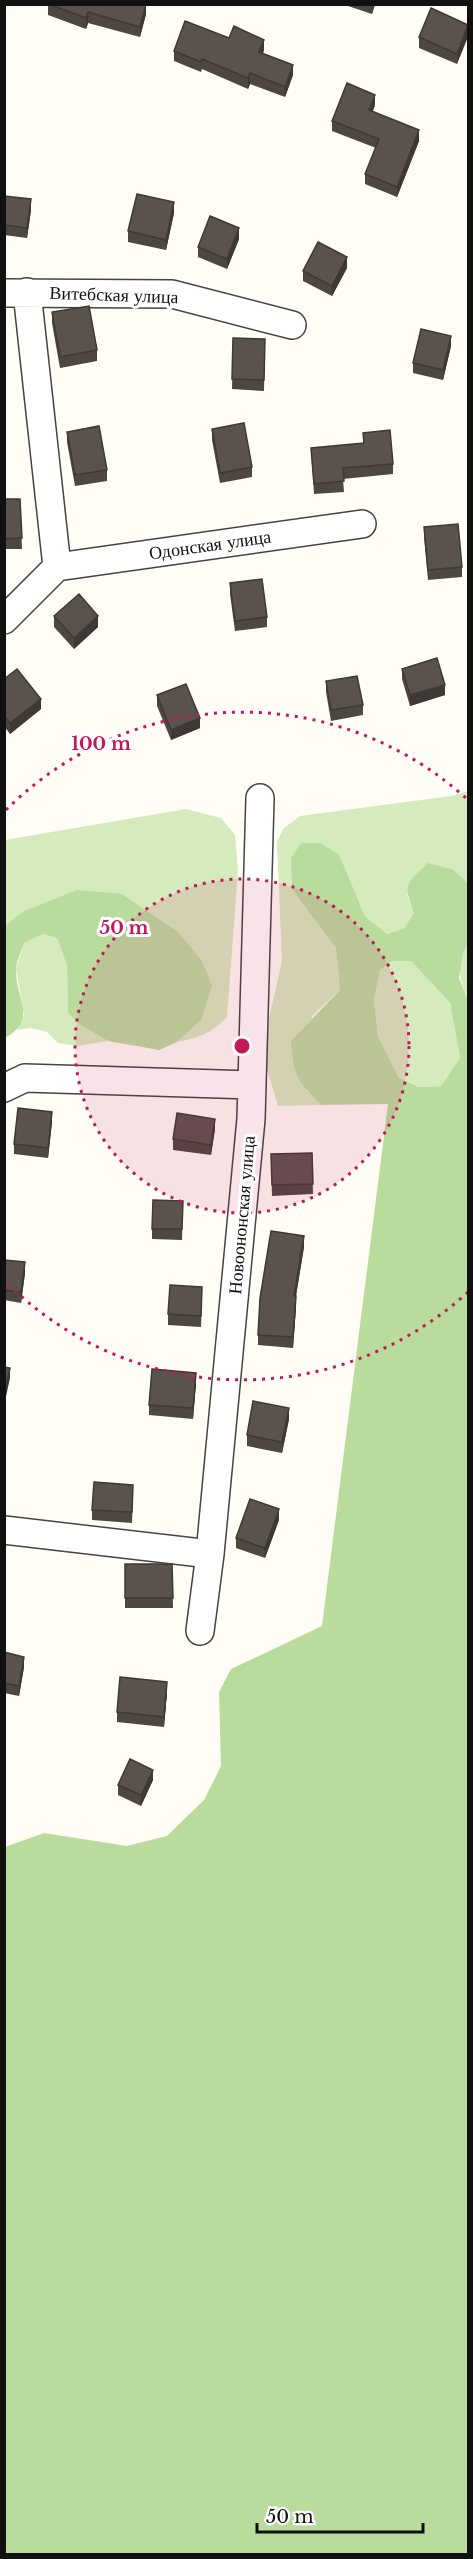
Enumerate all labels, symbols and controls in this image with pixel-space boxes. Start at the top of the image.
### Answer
street label: Витебская улица [49,282,179,308]
street label: Одонская улица [148,526,272,564]
text: 100 m [71,733,131,755]
text: 50 m [100,917,149,939]
centre of rings [232,1036,252,1056]
street label: Новоононская улица [224,1135,260,1295]
scale bar [257,2496,424,2534]
text: 50 m [266,2506,314,2528]

